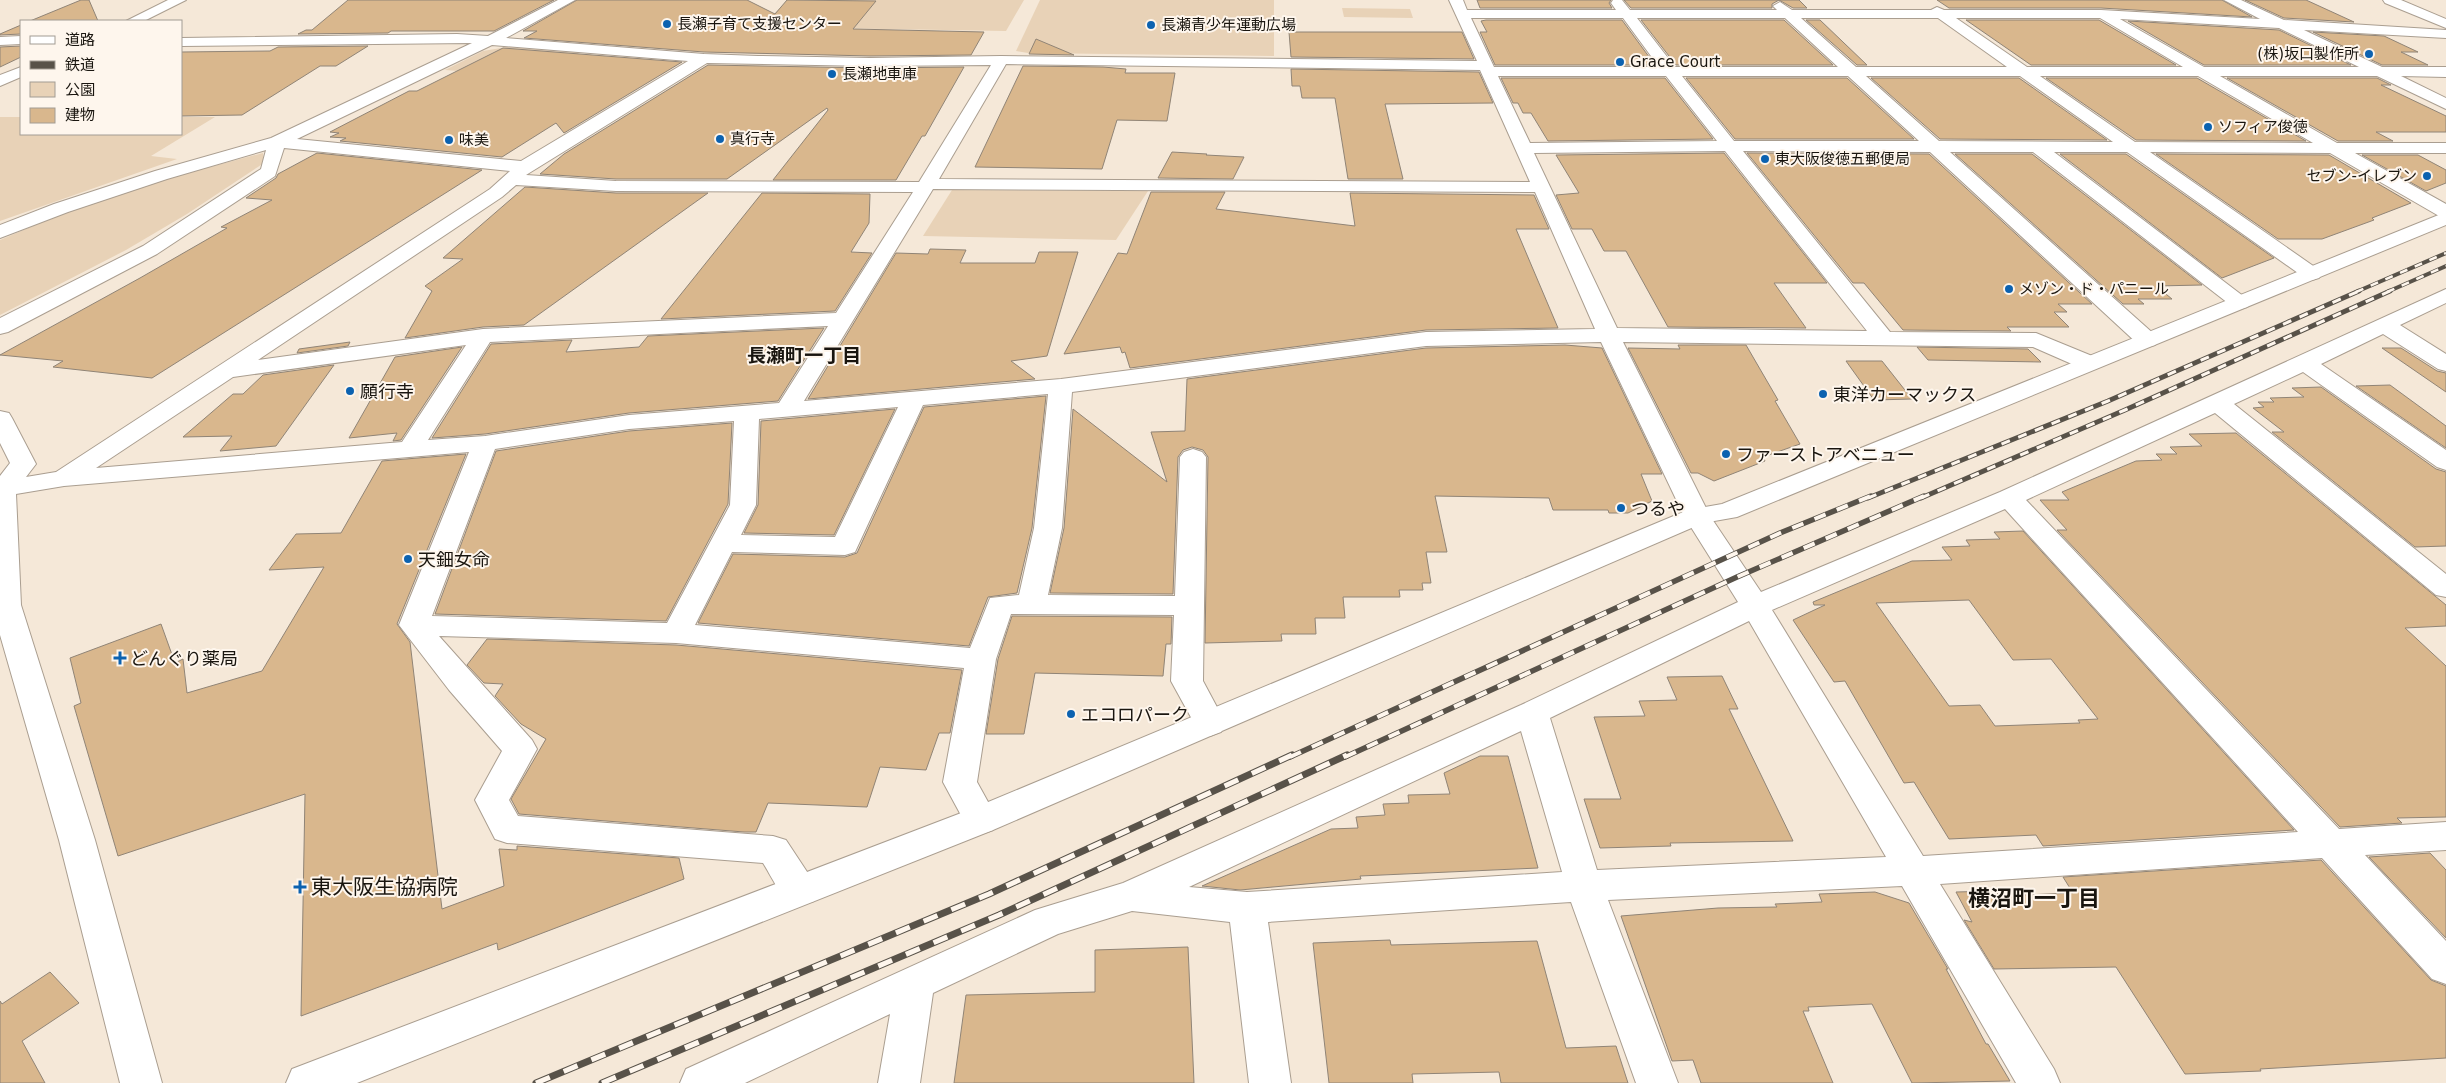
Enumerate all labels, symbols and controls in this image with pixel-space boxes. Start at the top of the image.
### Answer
place label: 長瀬子育て支援センター [677,15,842,33]
place label: 長瀬青少年運動広場 [1161,16,1296,34]
marker: 長瀬子育て支援センター [661,18,673,30]
marker: 長瀬青少年運動広場 [1145,19,1157,31]
legend [20,20,182,135]
text: 道路 [65,31,95,49]
place label: (株)坂口製作所 [2257,45,2359,63]
marker: (株)坂口製作所 [2363,48,2375,60]
place label: Grace Court [1630,53,1721,71]
text: 鉄道 [65,56,95,74]
marker: Grace Court [1614,56,1626,68]
place label: 長瀬地車庫 [842,65,917,83]
marker: 長瀬地車庫 [826,68,838,80]
text: 公園 [65,81,95,99]
text: 建物 [65,106,95,124]
place label: ソフィア俊徳 [2218,118,2308,136]
marker: ソフィア俊徳 [2202,121,2214,133]
place label: 真行寺 [730,130,775,148]
place label: 味美 [459,131,489,149]
marker: 真行寺 [714,133,726,145]
marker: 味美 [443,134,455,146]
place label: 東大阪俊徳五郵便局 [1775,150,1910,168]
marker: 東大阪俊徳五郵便局 [1759,153,1771,165]
place label: セブン-イレブン [2307,167,2417,185]
marker: セブン-イレブン [2421,170,2433,182]
place label: メゾン・ド・パニール [2019,280,2169,298]
marker: メゾン・ド・パニール [2003,283,2015,295]
district label: 長瀬町一丁目 [747,344,861,366]
place label: 願行寺 [360,381,414,402]
place label: 東洋カーマックス [1833,384,1976,405]
marker: 願行寺 [344,385,356,397]
marker: 東洋カーマックス [1817,388,1829,400]
place label: ファーストアベニュー [1736,444,1915,465]
marker: ファーストアベニュー [1720,448,1732,460]
place label: つるや [1631,498,1685,519]
marker: つるや [1615,502,1627,514]
place label: 天鈿女命 [418,549,490,570]
marker: 天鈿女命 [402,553,414,565]
place label: どんぐり薬局 [130,648,238,669]
marker: どんぐり薬局 [114,652,126,664]
place label: エコロパーク [1081,704,1189,725]
marker: エコロパーク [1065,708,1077,720]
place label: 東大阪生協病院 [311,875,458,899]
marker: 東大阪生協病院 [293,880,307,894]
district label: 横沼町一丁目 [1968,886,2100,911]

